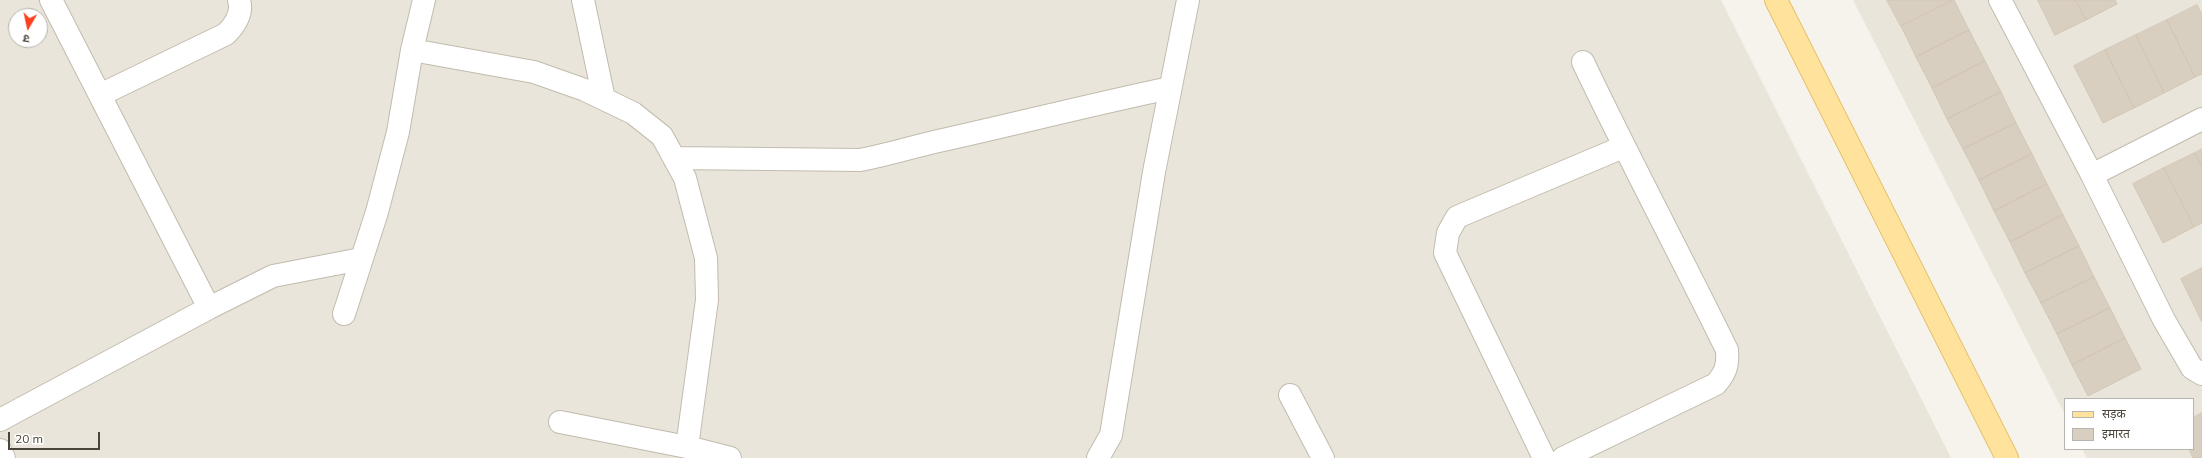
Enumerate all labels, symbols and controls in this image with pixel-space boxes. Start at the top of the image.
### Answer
north arrow [8,8,48,48]
text: उ [22,31,31,46]
legend [2064,398,2194,450]
text: सड़क [2102,406,2126,421]
scale bar [10,424,102,450]
text: इमारत [2102,426,2130,441]
text: 20 m [15,431,43,446]

